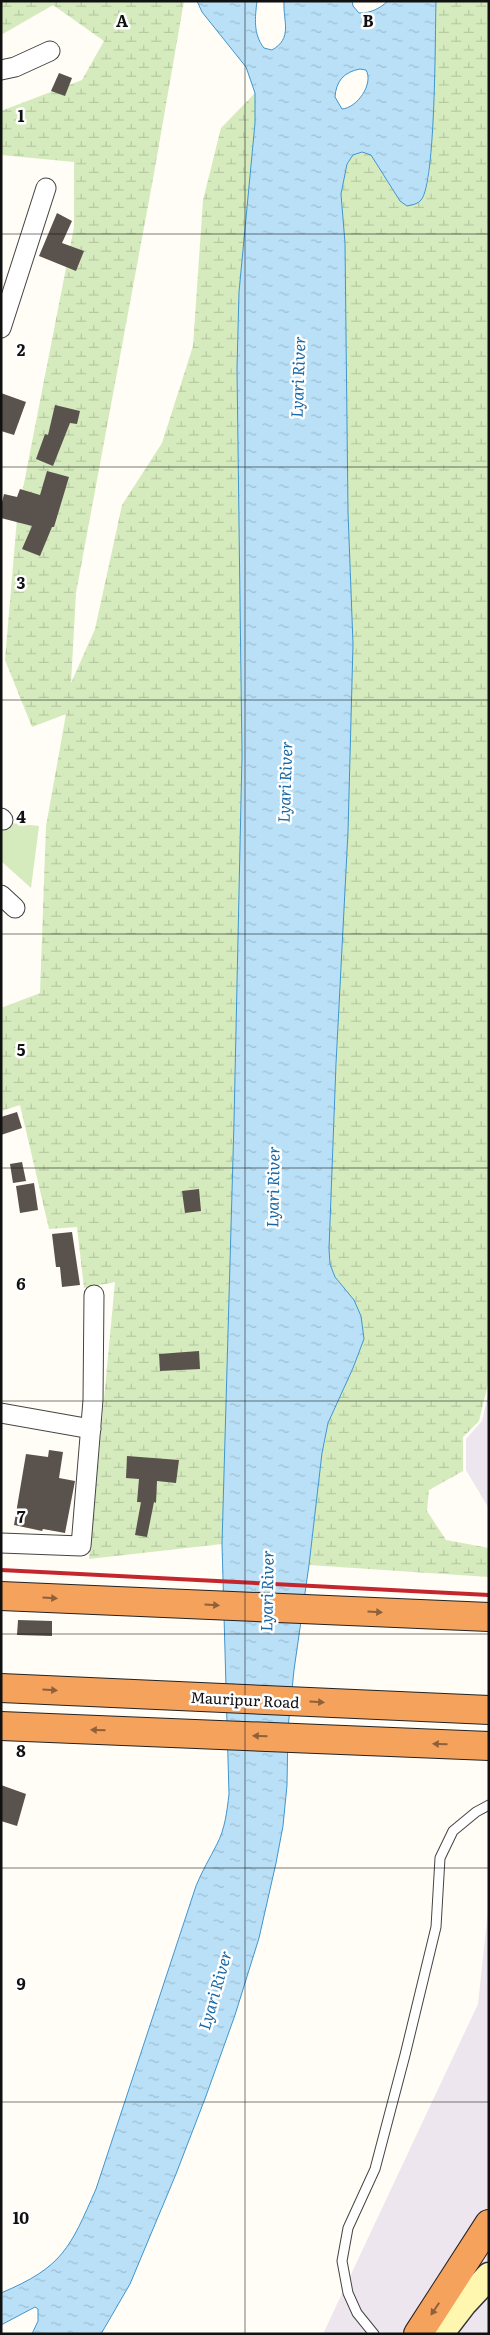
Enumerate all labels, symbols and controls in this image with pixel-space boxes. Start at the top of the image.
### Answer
text: A [116,8,128,32]
text: B [362,8,374,32]
text: 1 [18,103,25,127]
water label: Lyari River [284,336,310,418]
text: 2 [17,337,26,361]
text: 3 [17,570,26,594]
water label: Lyari River [271,741,297,823]
text: 4 [16,804,26,828]
text: 5 [17,1037,26,1061]
water label: Lyari River [259,1146,285,1228]
text: 6 [16,1271,26,1295]
text: 7 [17,1504,26,1528]
water label: Lyari River [253,1550,279,1632]
one-way arrow [42,1594,58,1602]
one-way arrow [205,1601,221,1609]
one-way arrow [367,1608,383,1616]
street label: Mauripur Road [190,1685,300,1713]
one-way arrow [42,1686,58,1694]
one-way arrow [309,1699,325,1707]
one-way arrow [90,1725,106,1733]
one-way arrow [252,1732,268,1740]
text: 8 [16,1738,26,1762]
one-way arrow [432,1739,448,1747]
water label: Lyari River [191,1948,237,2032]
text: 9 [16,1971,26,1995]
text: 10 [13,2205,29,2229]
one-way arrow [430,2302,440,2316]

